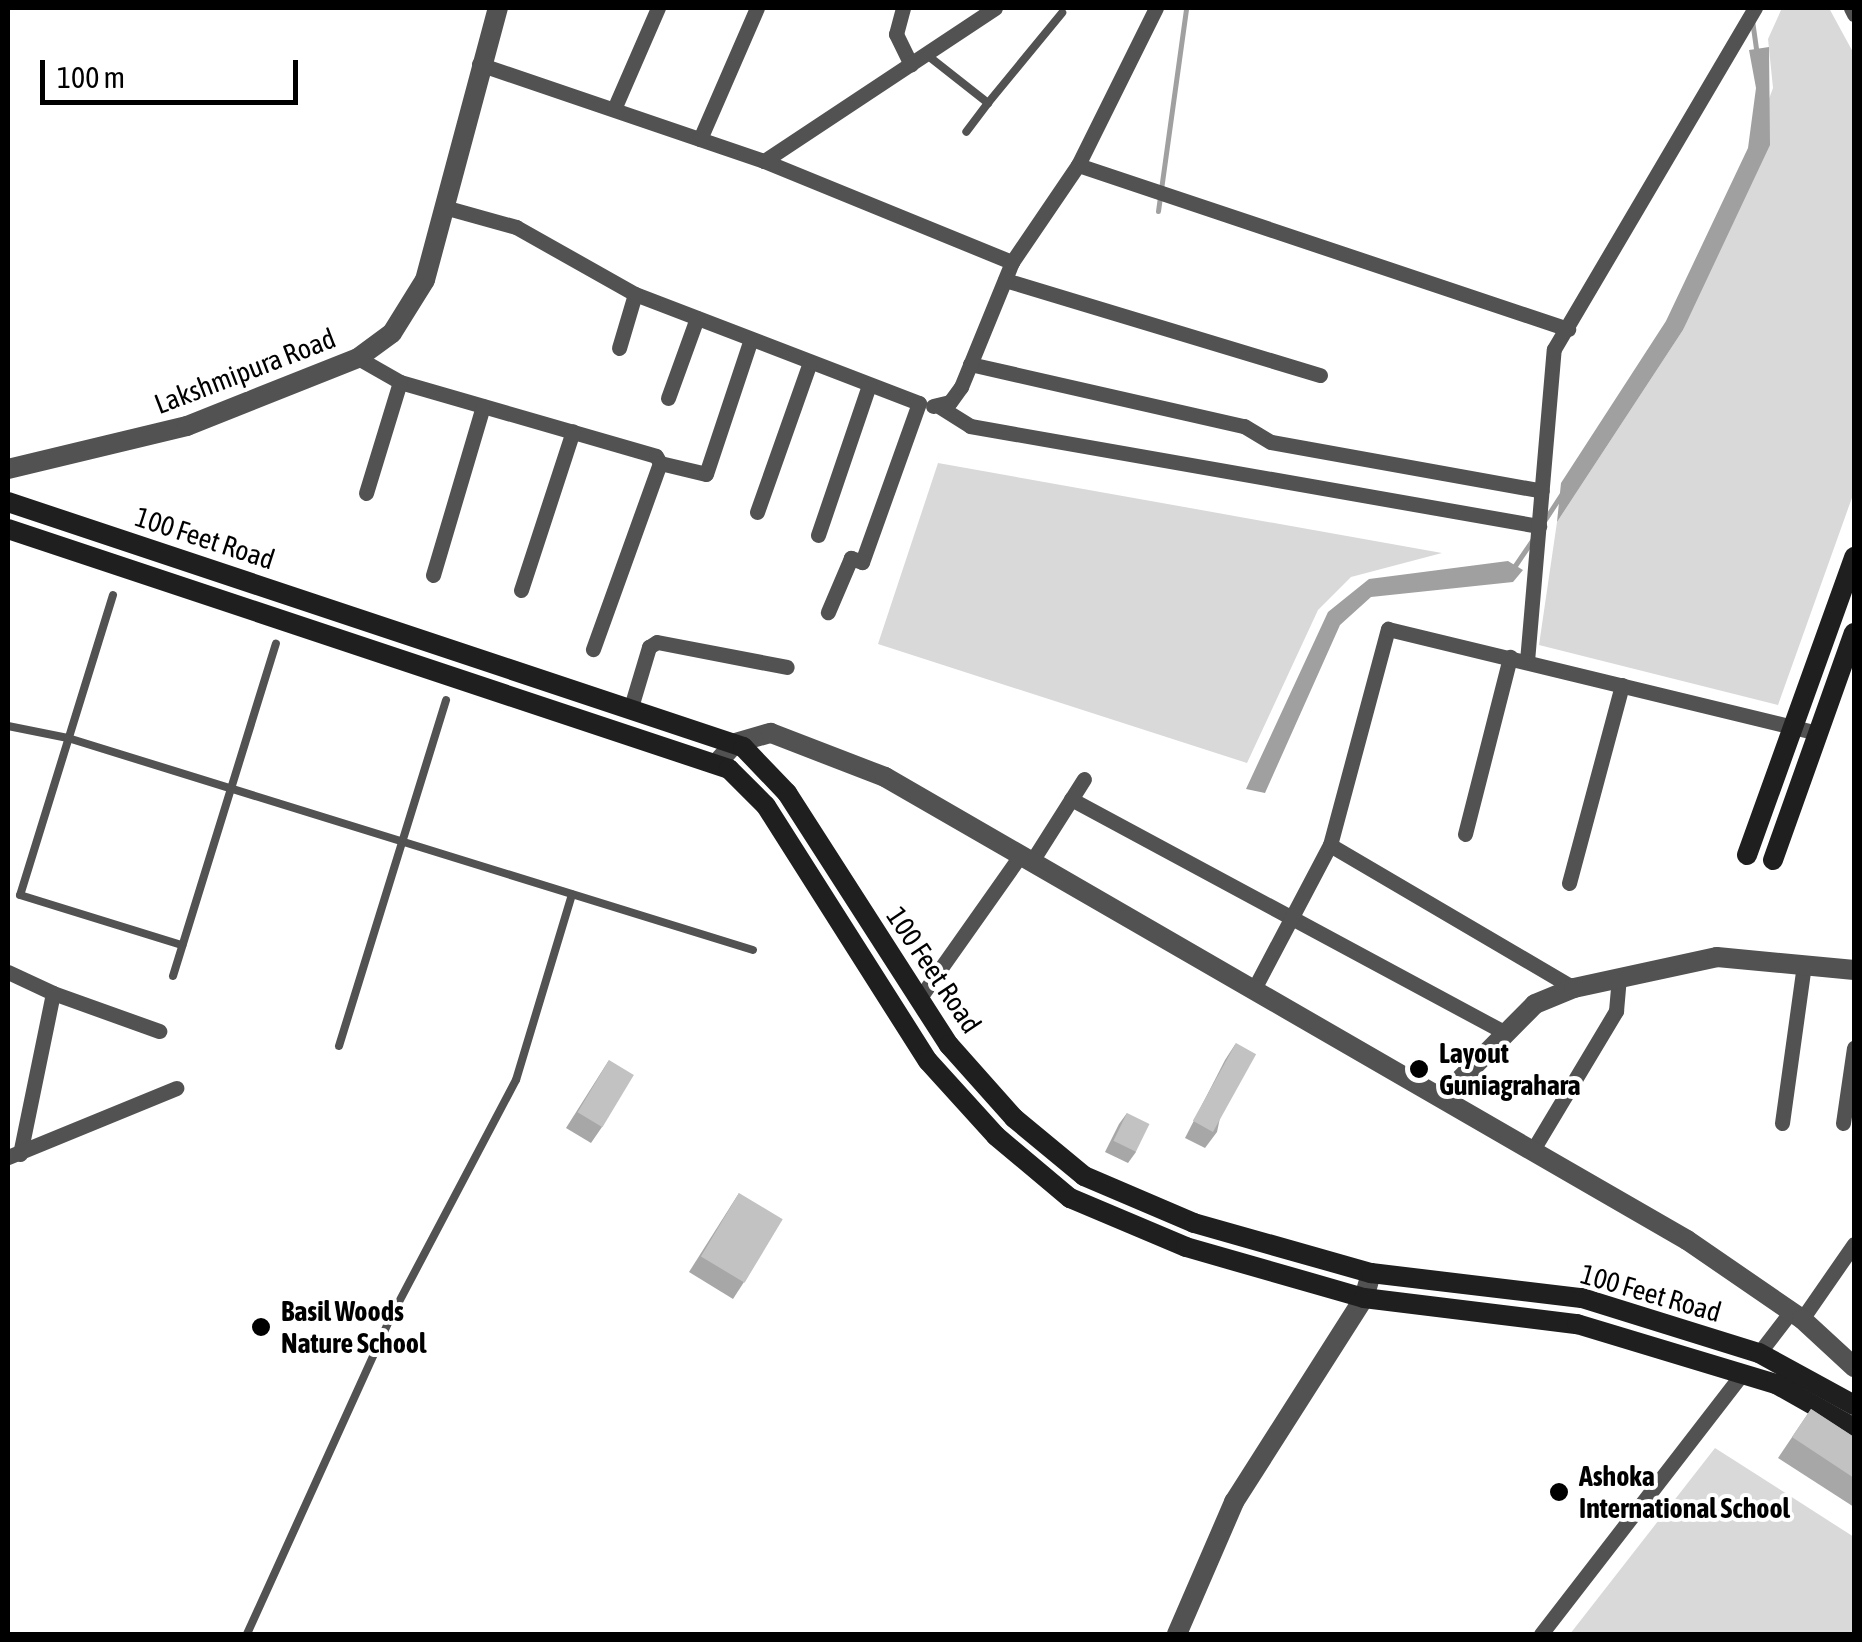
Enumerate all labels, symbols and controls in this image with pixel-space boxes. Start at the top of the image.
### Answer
scale bar [45,40,302,102]
text: 100 m [57,60,125,94]
street label: Lakshmipura Road [150,321,340,421]
street label: 100 Feet Road [131,500,279,576]
street label: 100 Feet Road [880,901,988,1039]
place label: Layout Guniagrahara [1439,1036,1580,1102]
marker: Layout Guniagrahara [1408,1058,1430,1080]
street label: 100 Feet Road [1577,1257,1725,1329]
place label: Basil Woods Nature School [281,1294,426,1360]
marker: Basil Woods Nature School [250,1316,272,1338]
place label: Ashoka International School [1579,1459,1790,1525]
marker: Ashoka International School [1548,1481,1570,1503]

